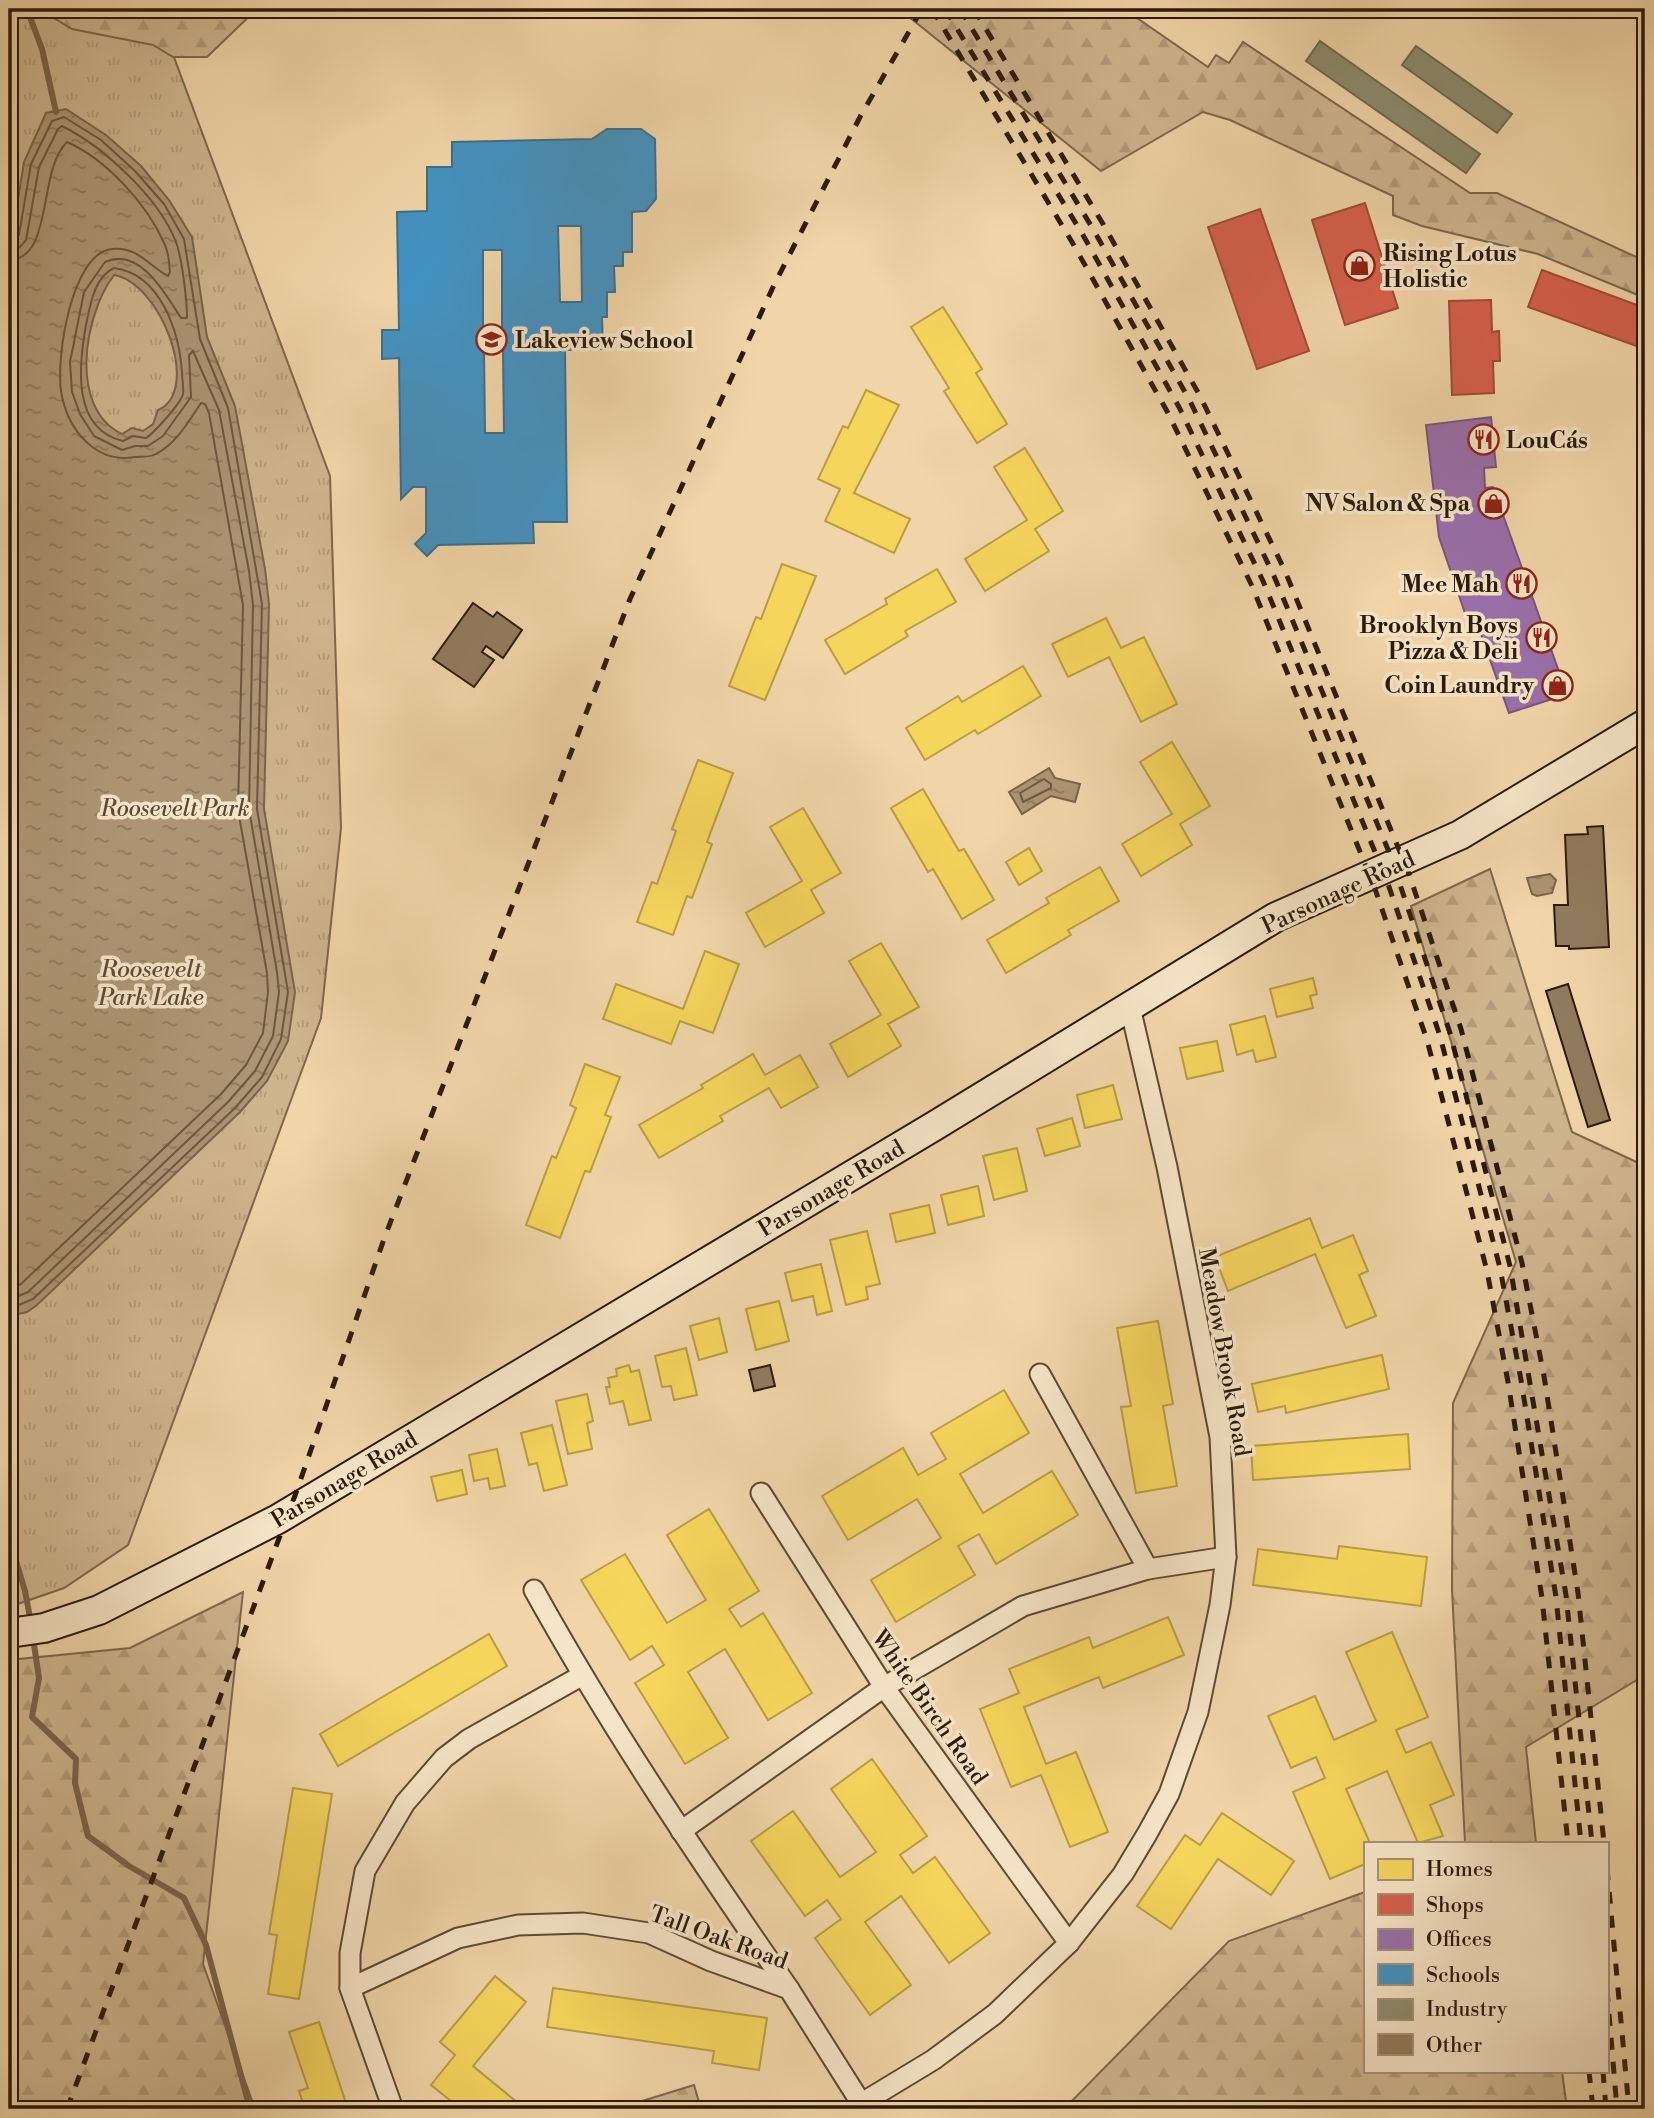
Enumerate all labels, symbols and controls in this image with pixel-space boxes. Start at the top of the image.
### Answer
place label: Rising Lotus Holistic [1383,240,1517,294]
shop icon: Rising Lotus Holistic [1343,249,1377,283]
school or university icon: Lakeview School [475,323,509,357]
place label: Lakeview School [515,327,694,355]
restaurant icon: LouCás [1466,423,1500,457]
place label: LouCás [1506,427,1588,455]
shop icon: NV Salon & Spa [1476,486,1510,520]
place label: NV Salon & Spa [1305,490,1471,518]
restaurant icon: Mee Mah [1505,567,1539,601]
place label: Mee Mah [1401,571,1499,599]
place label: Brooklyn Boys Pizza & Deli [1359,612,1518,666]
restaurant icon: Brooklyn Boys Pizza & Deli [1524,621,1558,655]
shop icon: Coin Laundry [1540,668,1574,702]
place label: Coin Laundry [1384,672,1534,700]
park label: Roosevelt Park [100,795,249,823]
street label: Parsonage Road [1257,845,1419,941]
water label: Roosevelt Park Lake [97,955,204,1013]
street label: Parsonage Road [753,1134,910,1244]
street label: Meadow Brook Road [1192,1246,1256,1459]
street label: Parsonage Road [266,1425,423,1535]
street label: White Birch Road [865,1624,993,1790]
legend [1364,1842,1608,2072]
text: Homes [1426,1857,1493,1883]
text: Shops [1426,1893,1484,1919]
street label: Tall Oak Road [646,1900,791,1976]
text: Offices [1426,1927,1492,1953]
text: Schools [1426,1963,1500,1989]
text: Industry [1426,1997,1508,2023]
text: Other [1426,2033,1482,2059]

